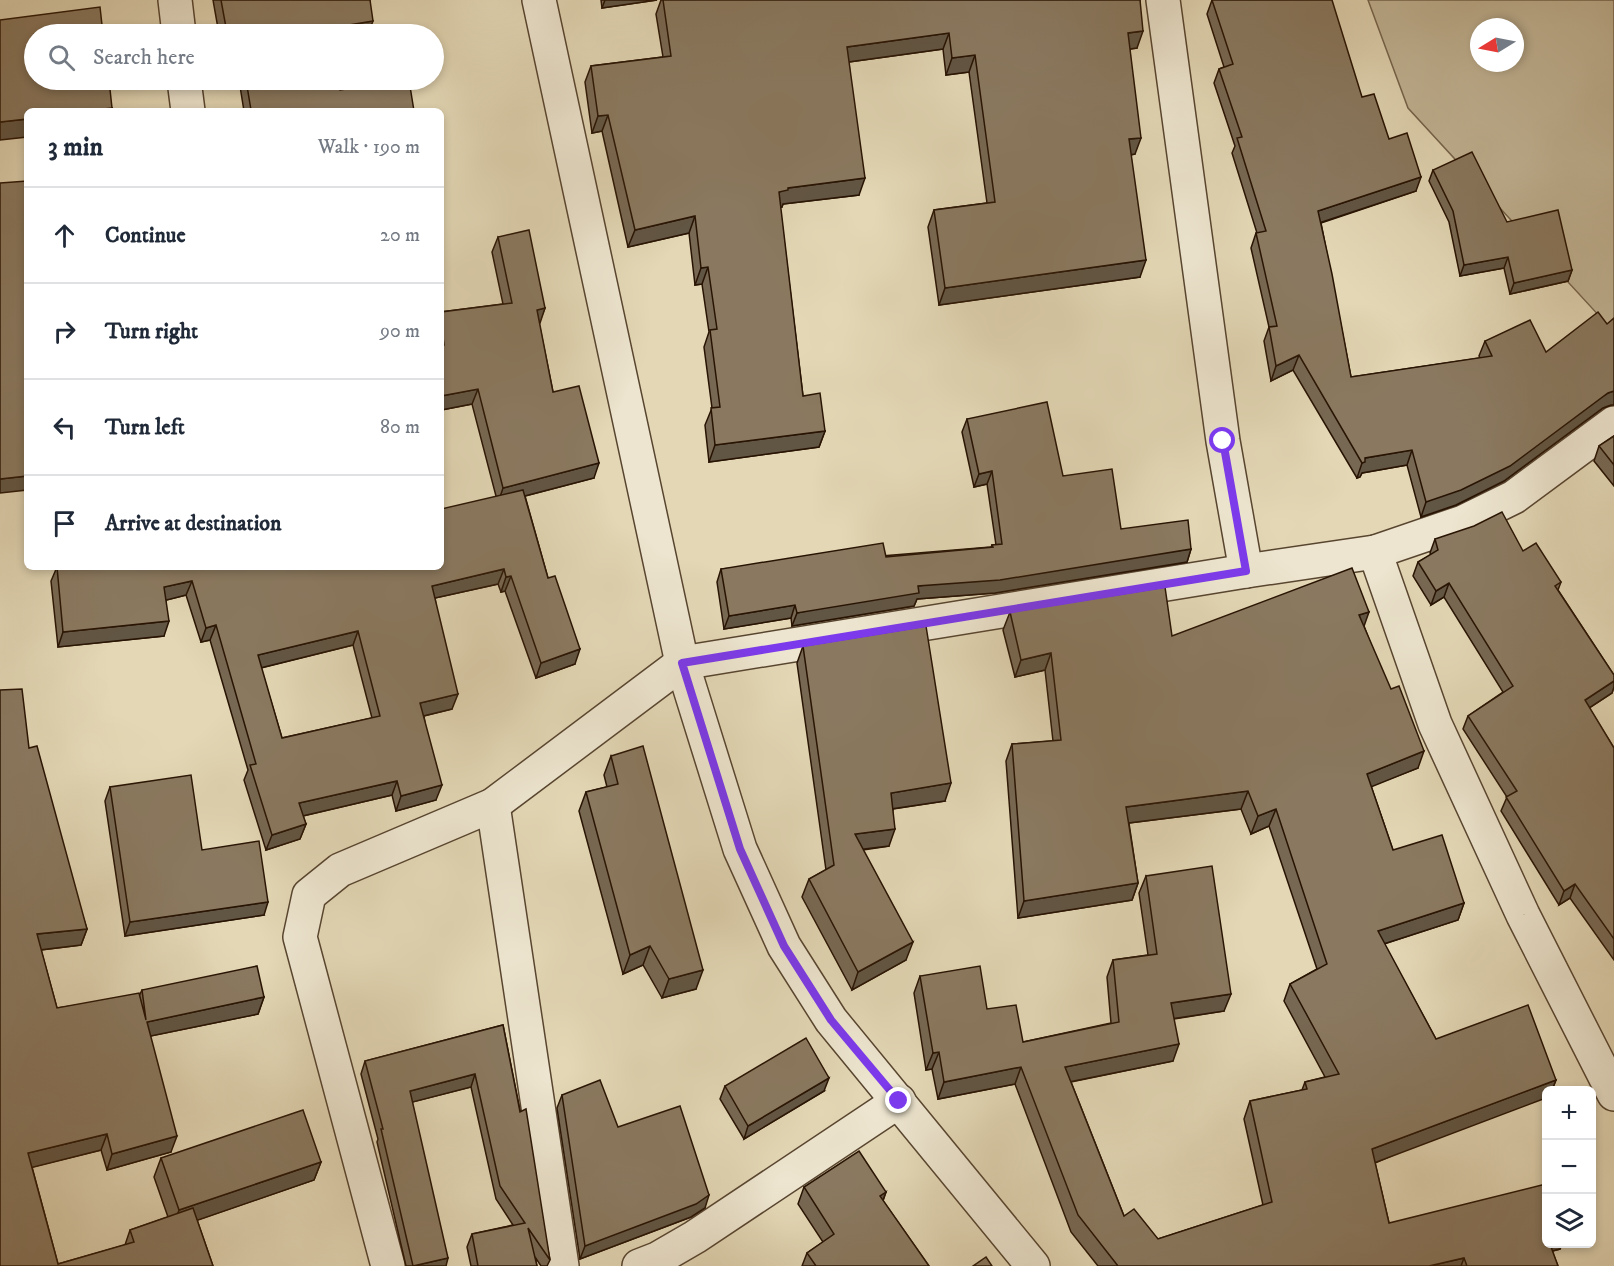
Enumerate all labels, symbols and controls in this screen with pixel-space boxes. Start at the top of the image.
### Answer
north arrow [1470,18,1524,72]
search box [24,24,444,90]
icon: search [45,41,78,74]
text: Search here [93,44,195,71]
text: 3 min [48,131,103,164]
text: Walk · 190 m [318,135,420,160]
icon: ahead [48,219,81,252]
text: Continue [105,222,186,249]
text: 20 m [380,223,420,248]
icon: right [48,315,81,348]
text: Turn right [105,318,198,345]
text: 90 m [380,319,420,344]
icon: left [48,411,81,444]
text: Turn left [105,414,185,441]
text: 80 m [380,415,420,440]
route start [1209,427,1235,453]
icon: arrive [48,507,81,540]
text: Arrive at destination [105,510,282,537]
map controls [1542,1086,1596,1248]
button: + [1542,1086,1596,1140]
route end [885,1087,911,1113]
button: − [1542,1140,1596,1194]
button: layers [1542,1194,1596,1248]

